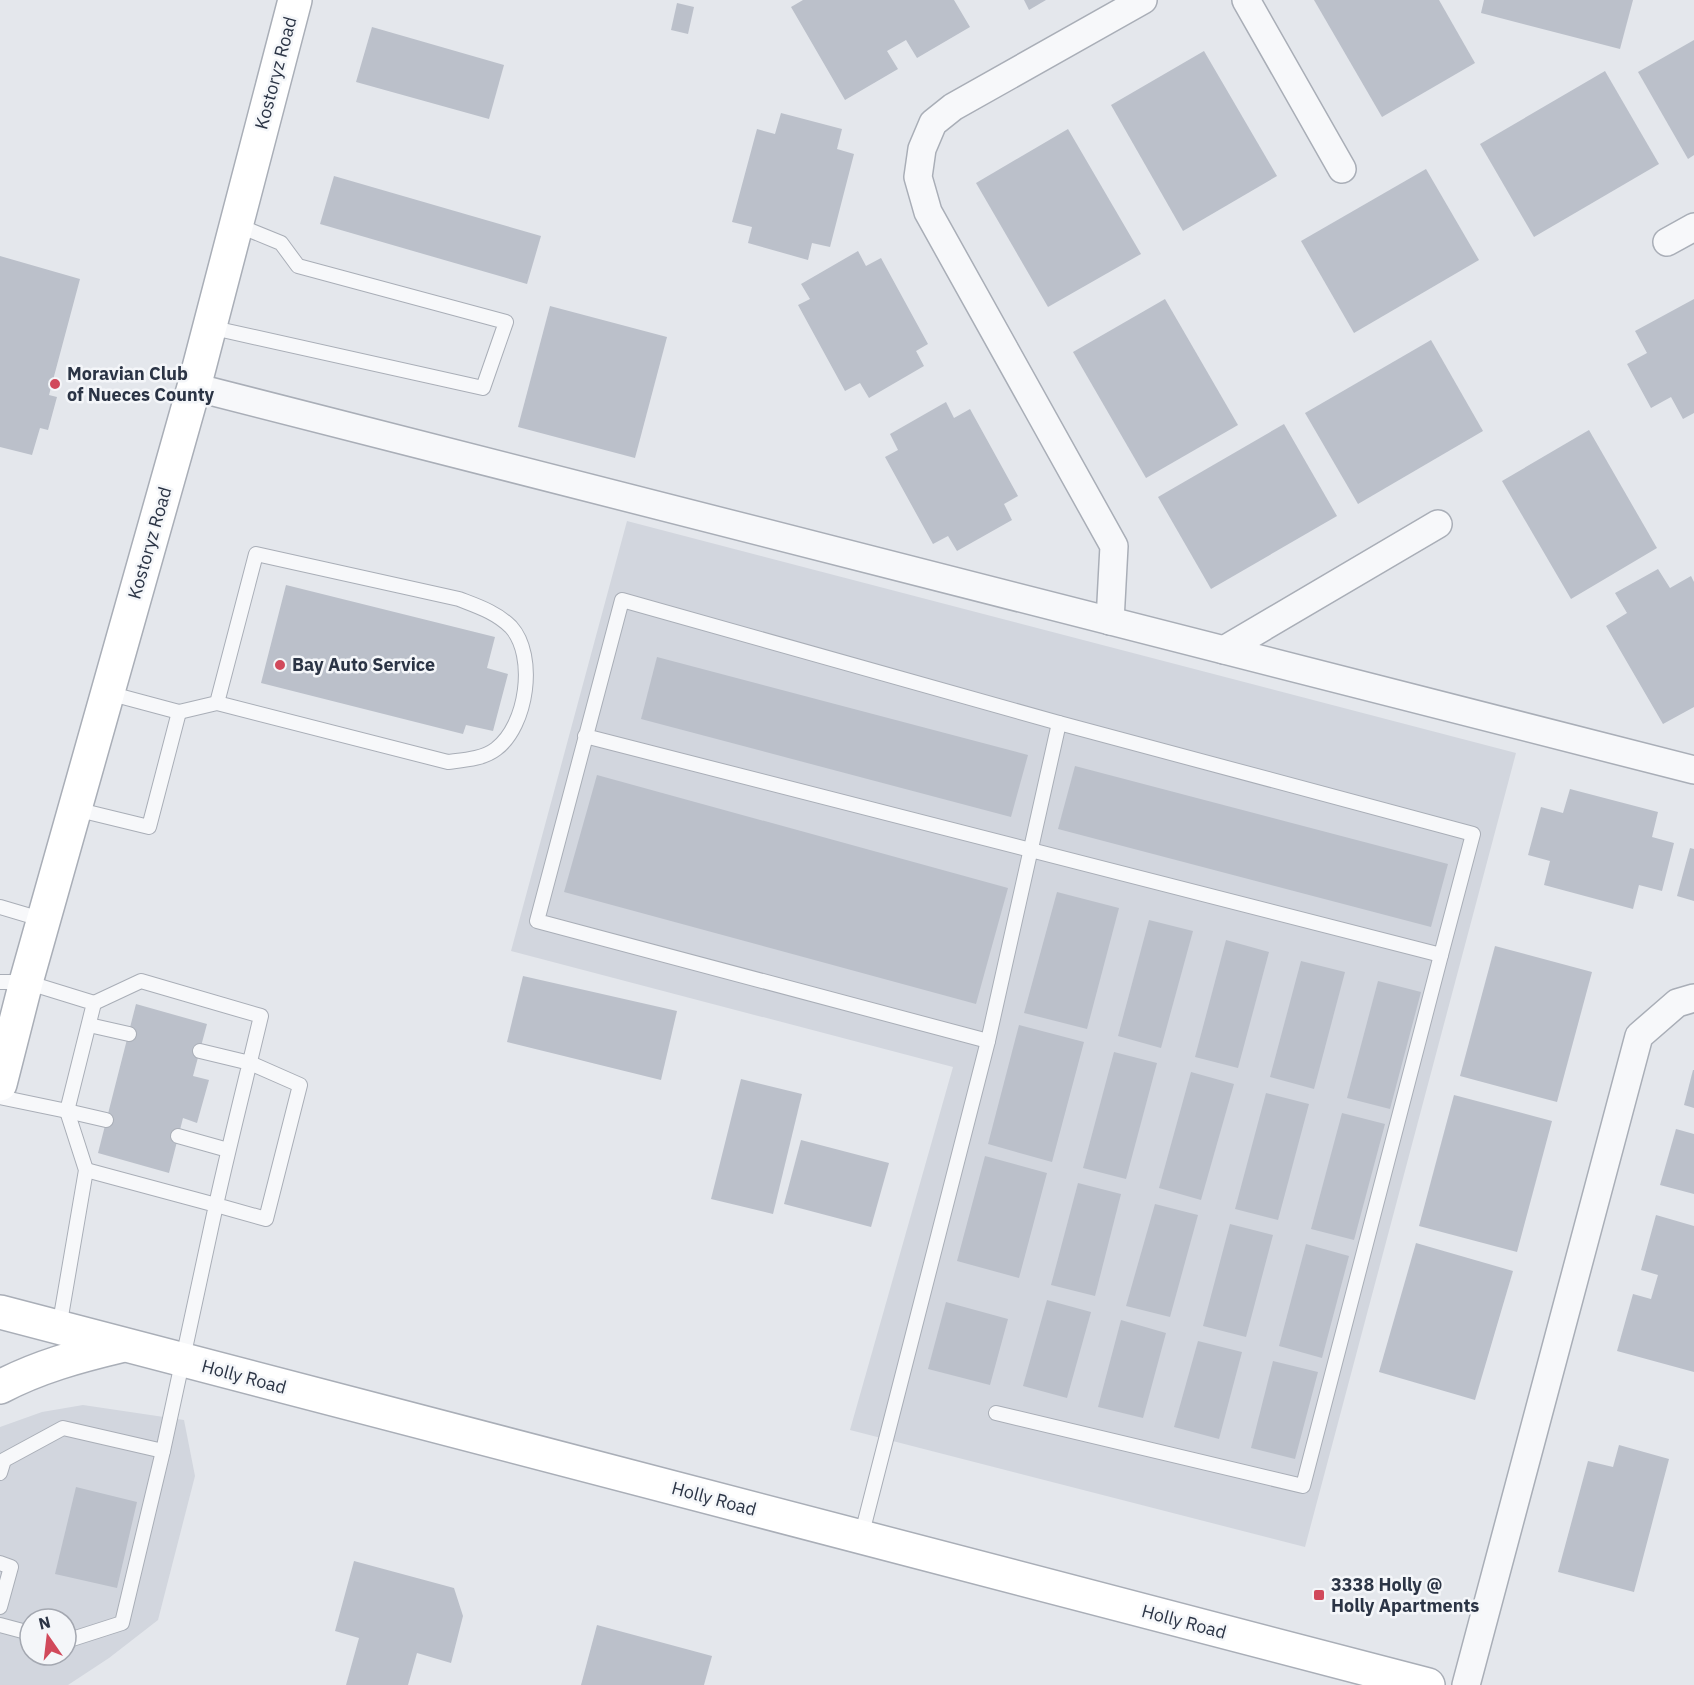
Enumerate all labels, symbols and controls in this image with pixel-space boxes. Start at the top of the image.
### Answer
street label: Kostoryz Road [249,14,302,132]
place label: Moravian Club of Nueces County [67,362,215,406]
marker: Moravian Club of Nueces County [48,377,62,391]
street label: Kostoryz Road [123,484,177,602]
place label: Bay Auto Service [292,653,435,676]
marker: Bay Auto Service [273,658,287,672]
street label: Holly Road [199,1354,289,1399]
street label: Holly Road [669,1476,759,1521]
place label: 3338 Holly @ Holly Apartments [1331,1573,1479,1617]
marker: 3338 Holly @ Holly Apartments [1312,1588,1326,1602]
street label: Holly Road [1139,1599,1229,1644]
north arrow [18,1607,78,1667]
text: N [36,1611,52,1634]

